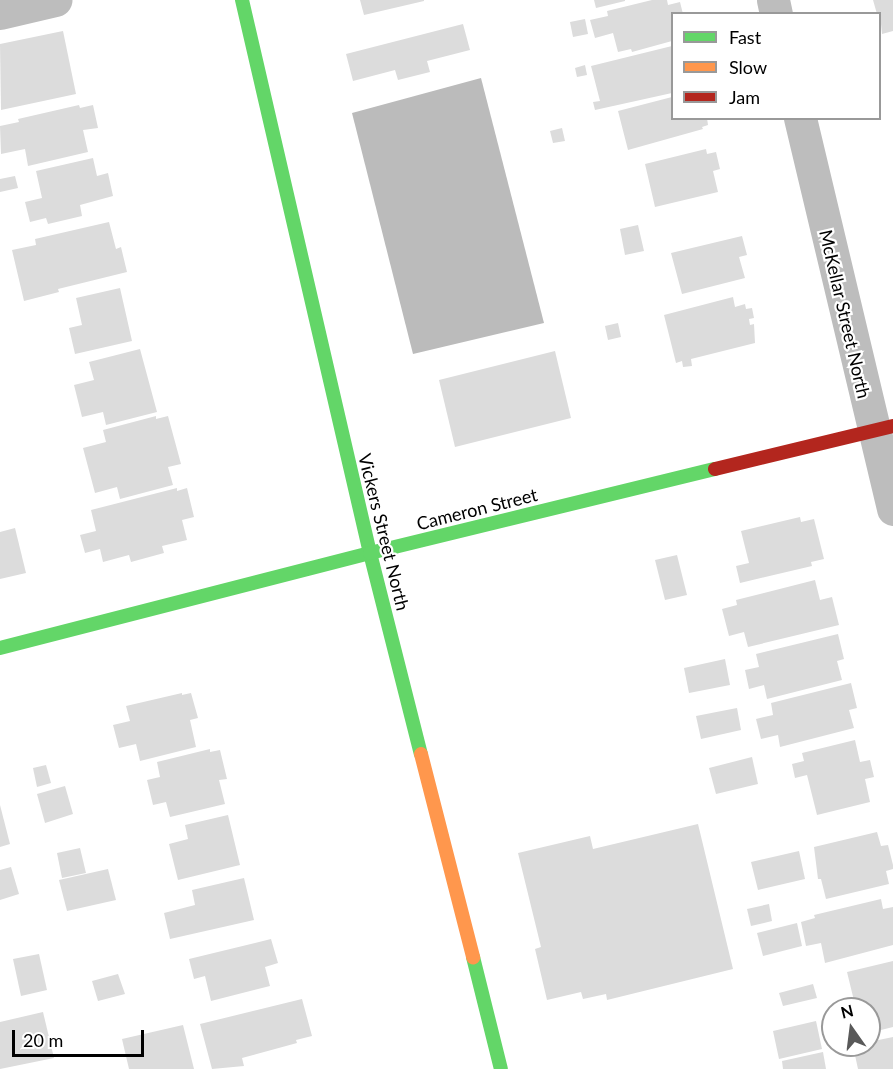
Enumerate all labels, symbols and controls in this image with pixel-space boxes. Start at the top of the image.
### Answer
legend [671,12,881,120]
text: Fast [729,26,761,48]
text: Slow [729,56,767,78]
text: Jam [729,86,760,108]
street label: McKellar Street North [815,227,875,401]
street label: Vickers Street North [354,451,414,613]
street label: Cameron Street [414,484,540,534]
north arrow [821,997,881,1057]
text: N [839,1000,855,1022]
scale bar [15,1018,147,1056]
text: 20 m [23,1029,63,1051]

